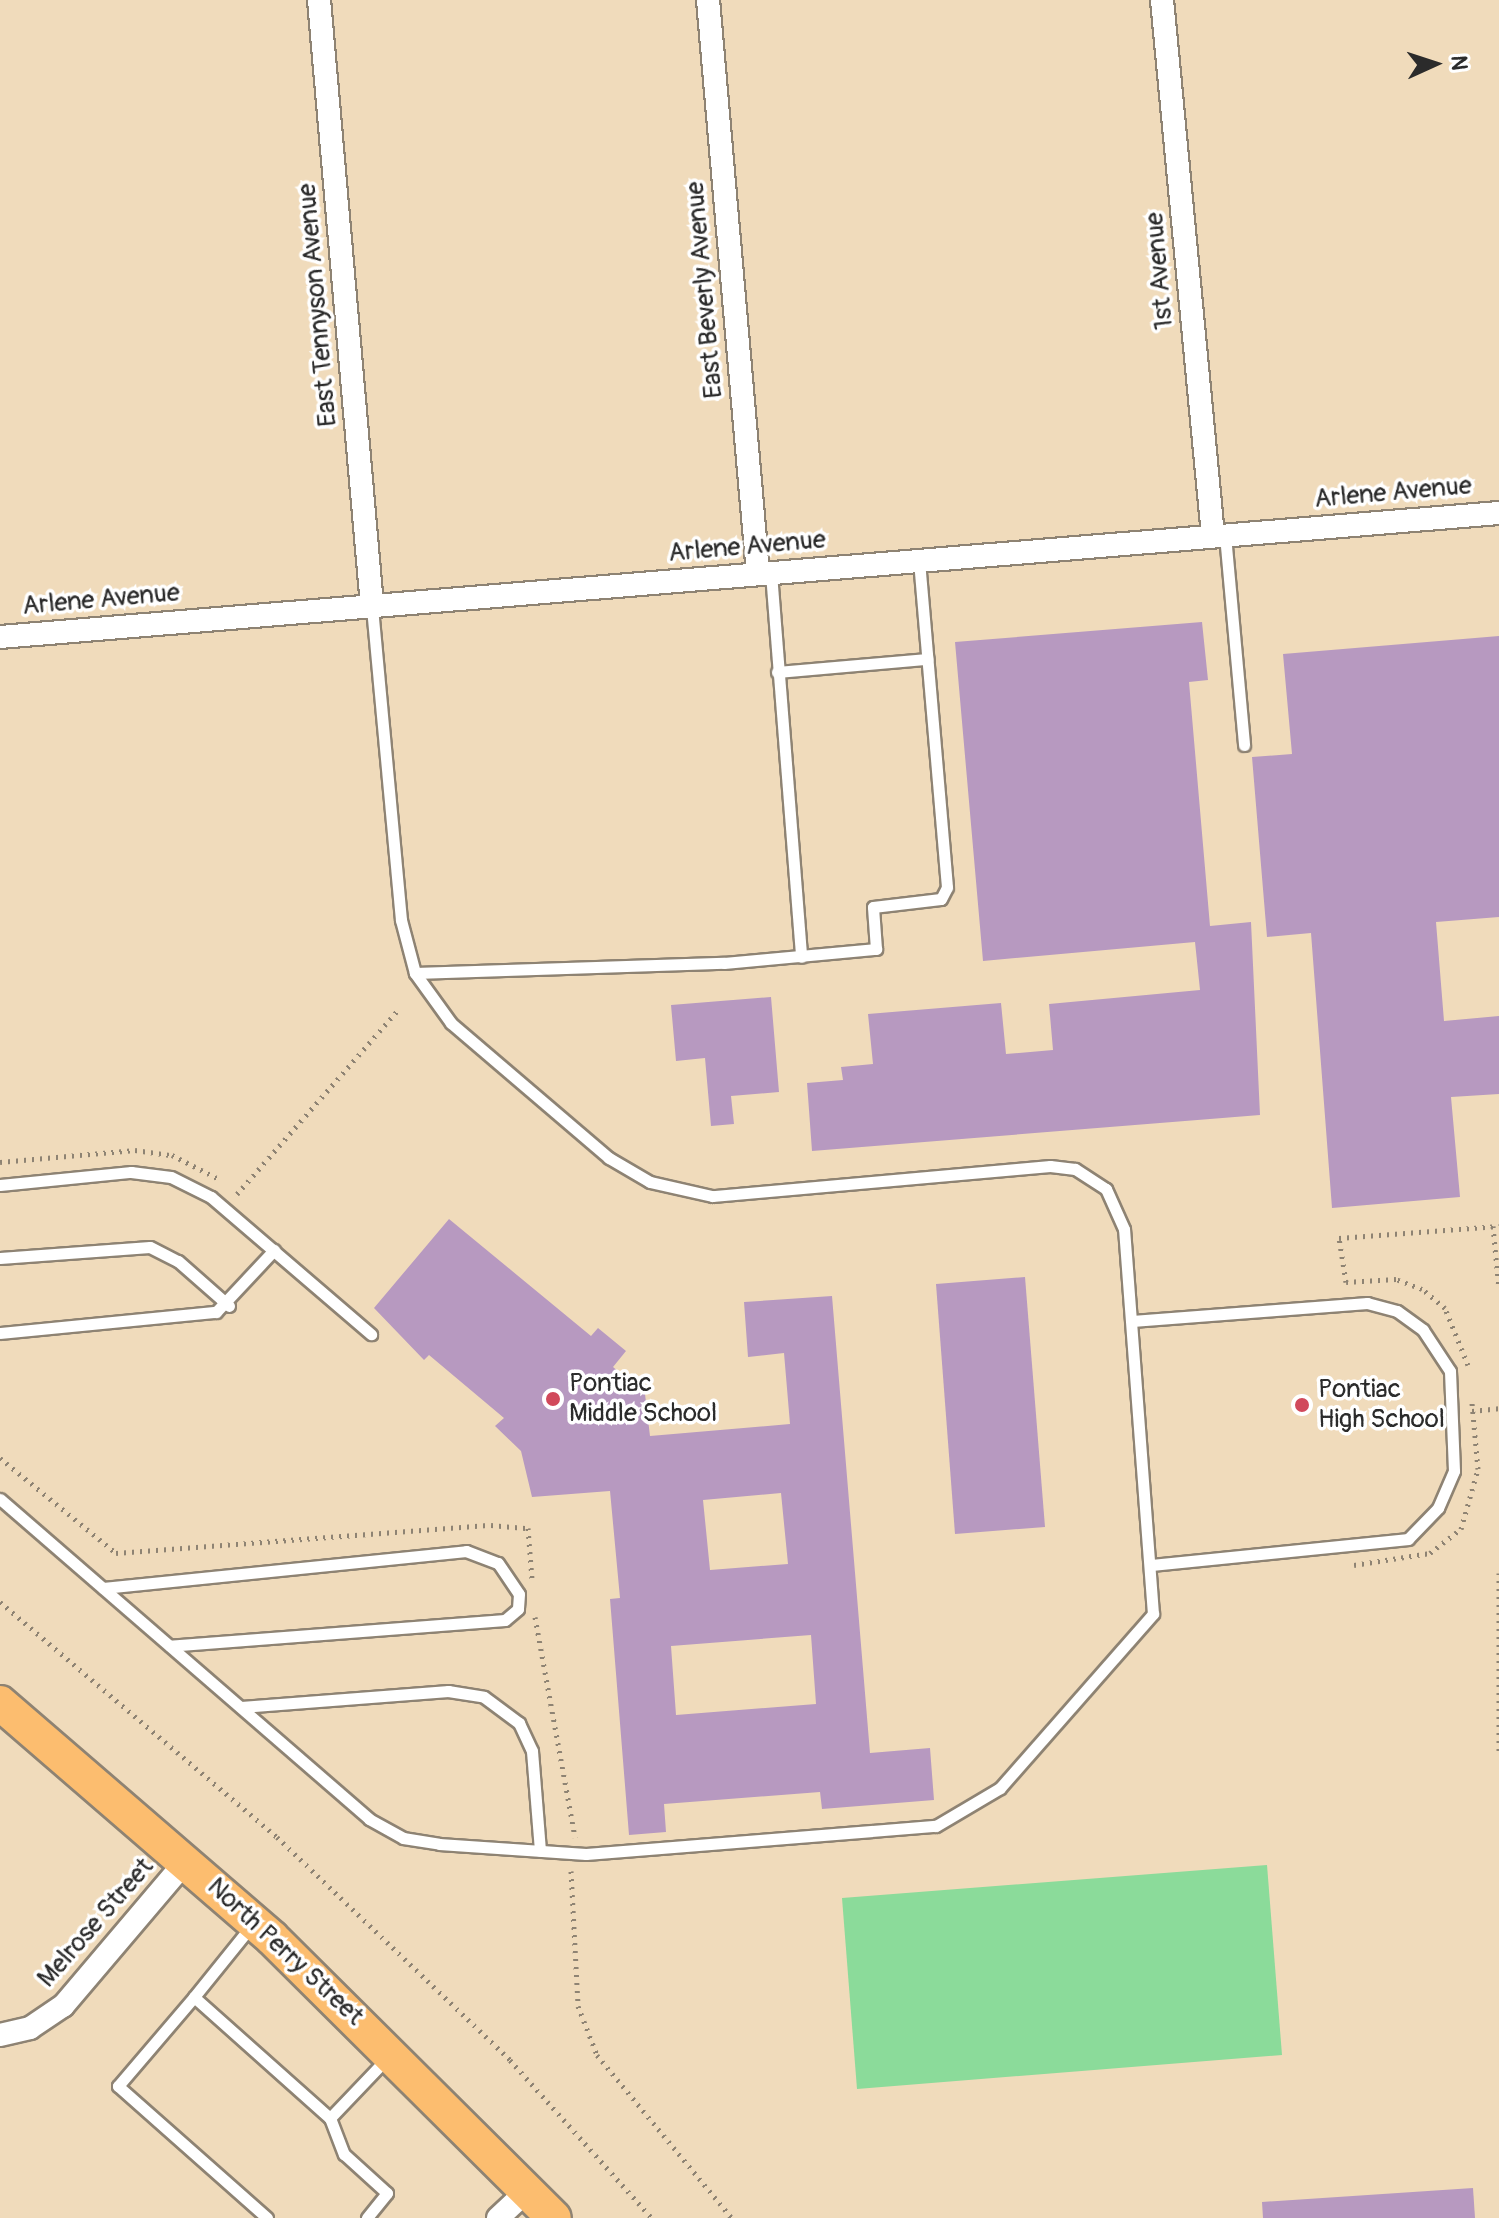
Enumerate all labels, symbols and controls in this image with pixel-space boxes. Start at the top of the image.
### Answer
north arrow [1395,24,1475,104]
text: N [1445,55,1473,71]
street label: East Beverly Avenue [680,180,730,400]
street label: East Tennyson Avenue [292,182,344,428]
street label: 1st Avenue [1139,211,1181,331]
street label: Arlene Avenue [1313,471,1473,515]
street label: Arlene Avenue [667,525,827,569]
street label: Arlene Avenue [21,578,181,622]
place label: Pontiac Middle School [569,1368,717,1430]
place label: Pontiac High School [1318,1374,1445,1436]
marker: Pontiac Middle School [544,1390,562,1408]
marker: Pontiac High School [1293,1396,1311,1414]
street label: Melrose Street [31,1852,161,1994]
street label: North Perry Street [200,1872,370,2032]

